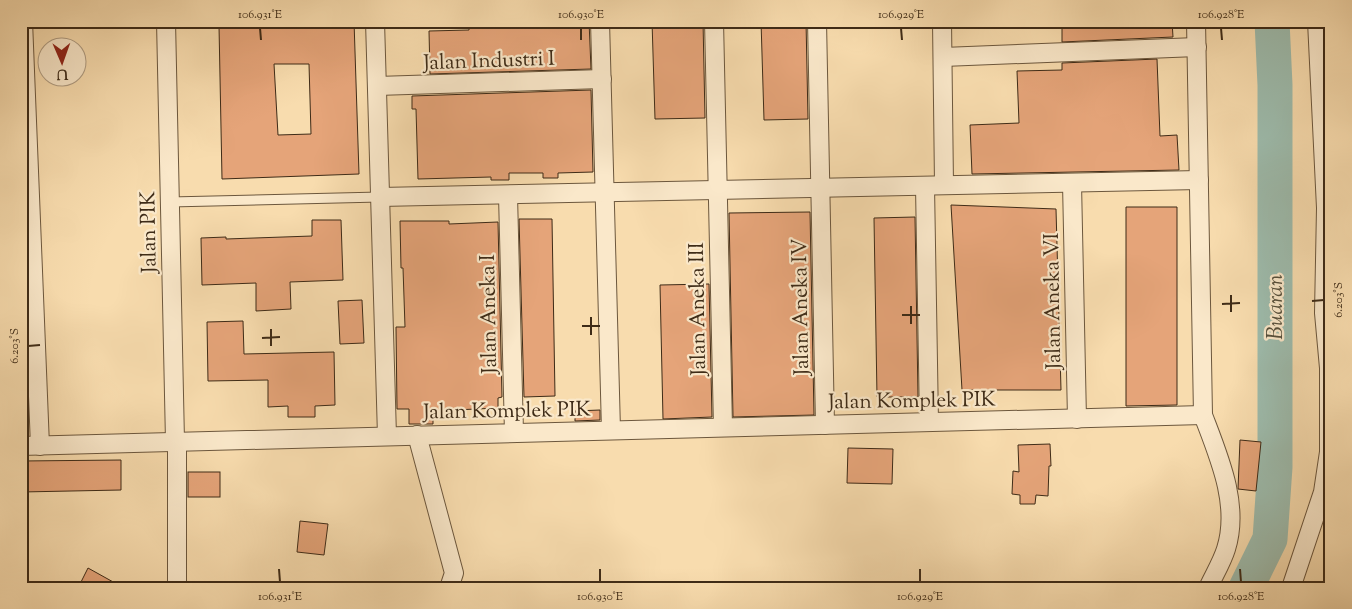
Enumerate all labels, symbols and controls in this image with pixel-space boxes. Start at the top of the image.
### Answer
text: 106.931°E [238,6,283,24]
text: 106.930°E [558,6,605,24]
text: 106.929°E [878,6,925,24]
text: 106.928°E [1198,6,1245,24]
north arrow [38,38,88,88]
street label: Jalan Industri I [422,45,555,79]
text: U [56,63,68,83]
street label: Jalan PIK [134,191,166,274]
street label: Jalan Aneka VI [1038,232,1070,370]
street label: Jalan Aneka IV [786,238,818,376]
street label: Jalan Aneka III [683,242,715,377]
street label: Jalan Aneka I [474,254,506,375]
water label: Buaran [1261,274,1293,340]
text: 6.203°S [1330,282,1348,318]
text: 6.203°S [6,328,24,364]
street label: Jalan Komplek PIK [827,386,996,418]
street label: Jalan Komplek PIK [422,396,591,428]
text: 106.931°E [258,588,303,606]
text: 106.930°E [577,588,624,606]
text: 106.929°E [897,588,944,606]
text: 106.928°E [1218,588,1265,606]

